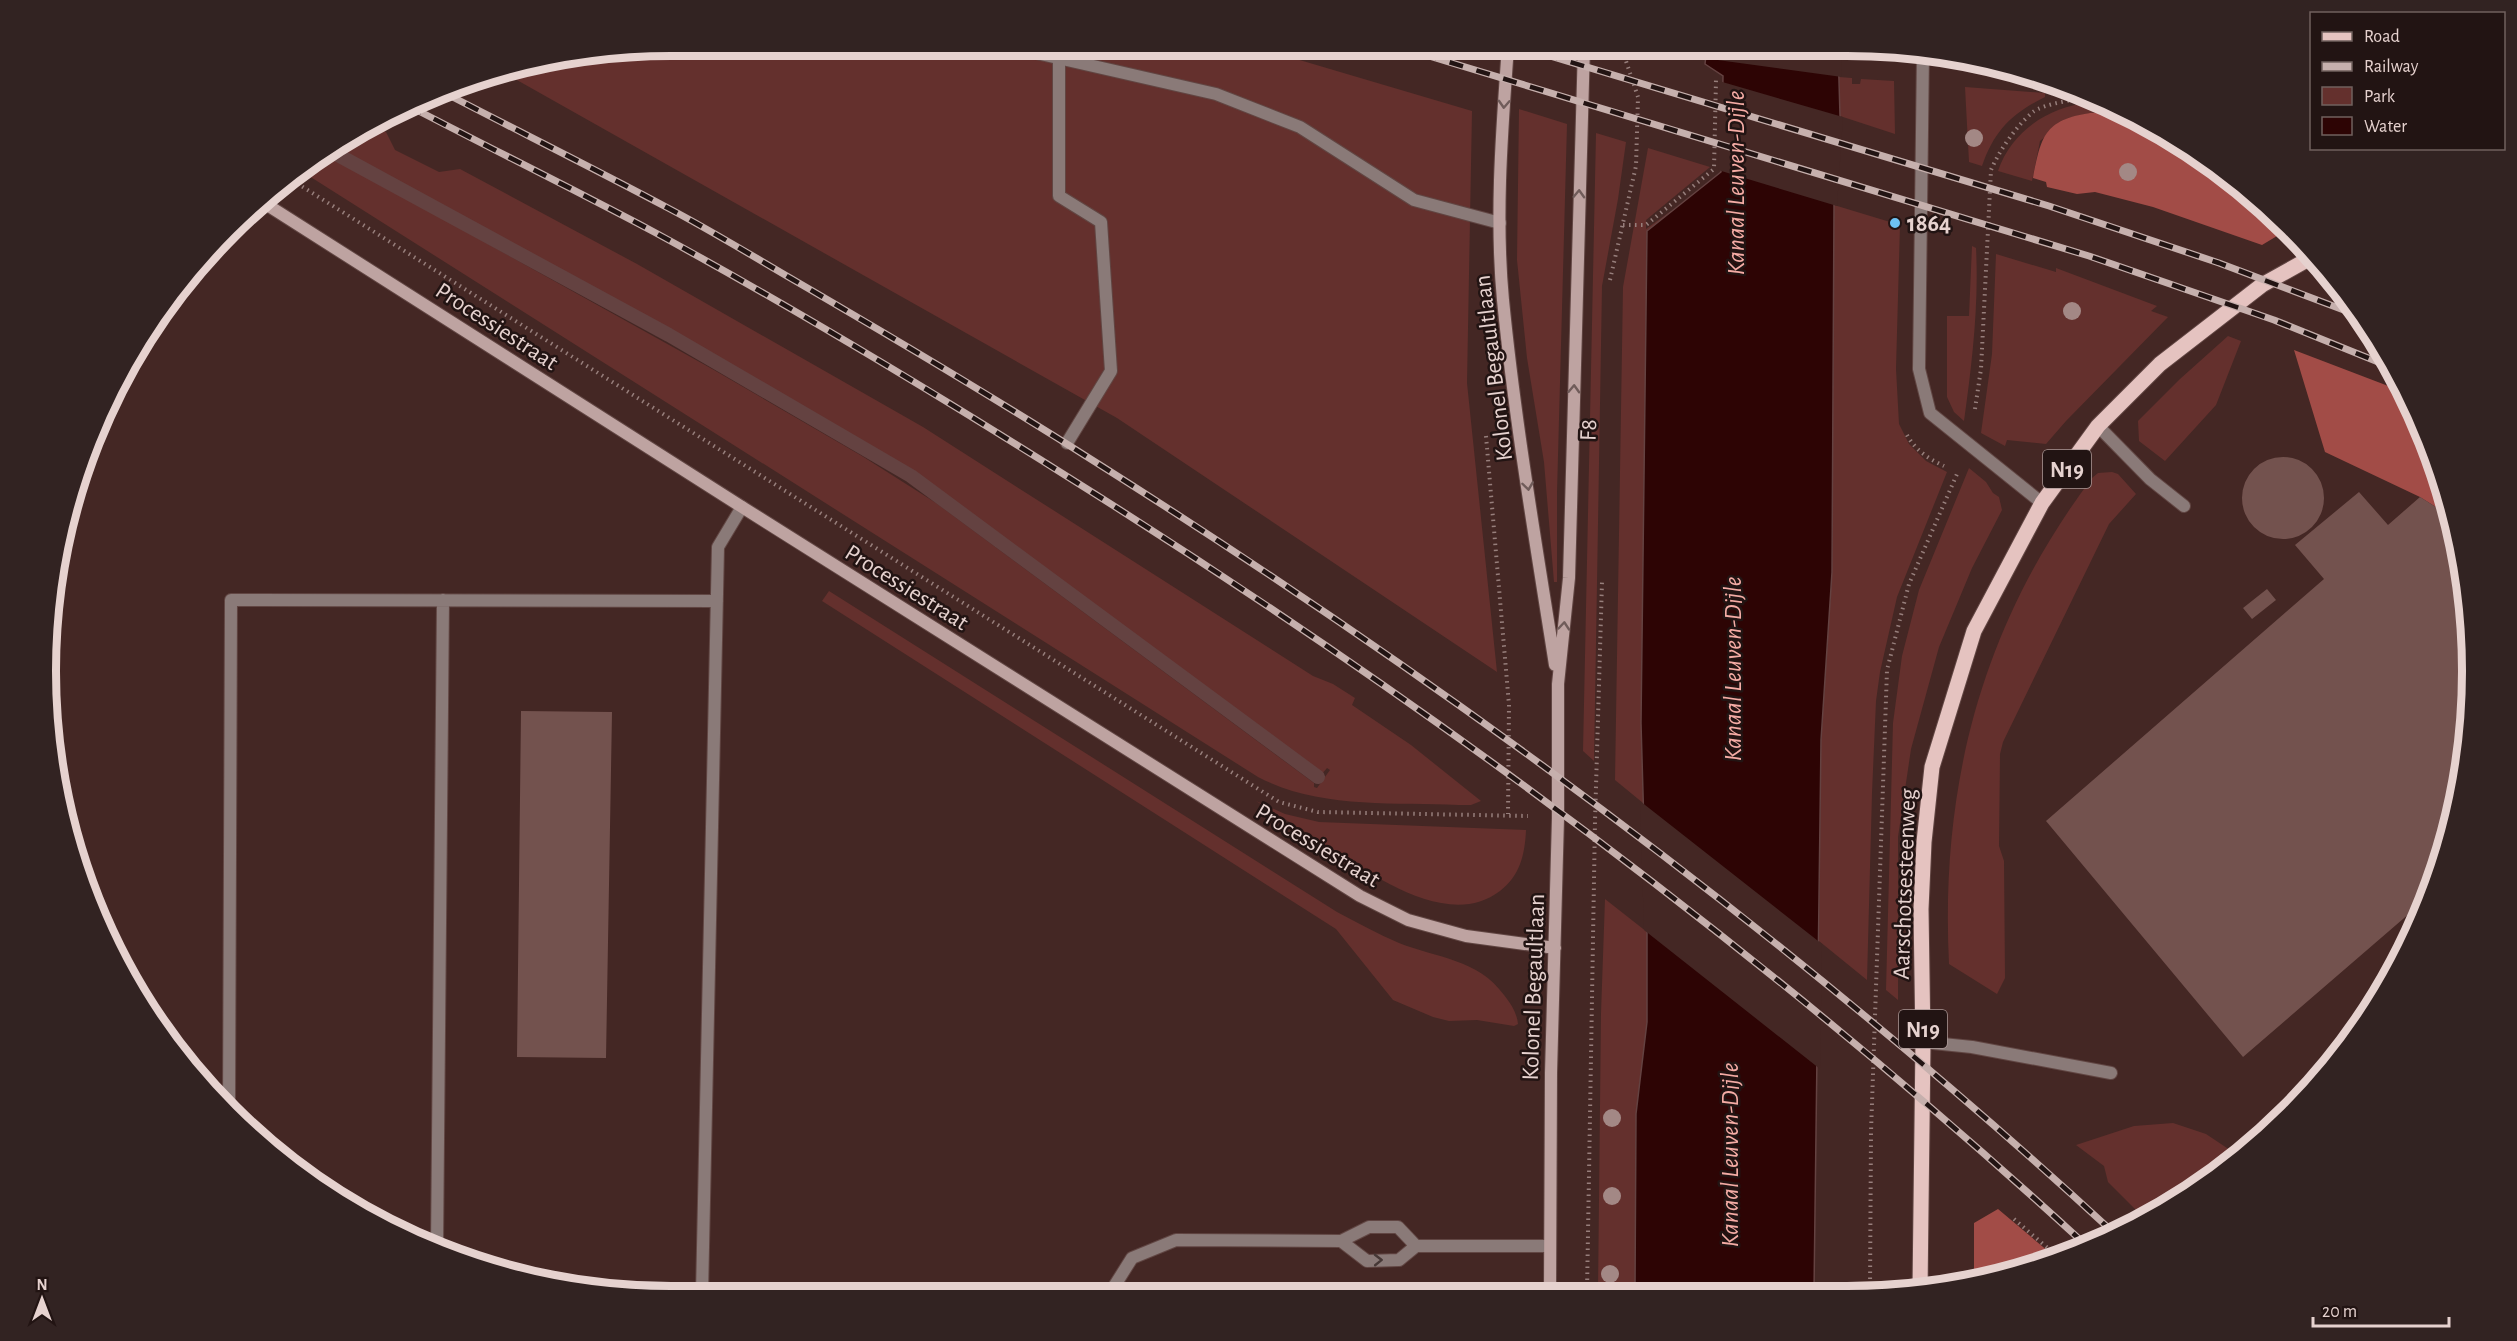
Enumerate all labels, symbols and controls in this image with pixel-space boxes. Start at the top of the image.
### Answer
legend [2310,12,2505,150]
text: Road [2364,28,2400,46]
text: Railway [2364,58,2419,76]
text: Park [2364,88,2396,106]
water label: Kanaal Leuven-Dijle [1723,90,1749,276]
one-way arrow [1498,100,1511,109]
text: Water [2364,118,2407,136]
one-way arrow [1573,190,1586,199]
place label: 1864 [1907,212,1951,236]
marker: 1864 [1888,216,1902,230]
street label: Kolonel Begaultlaan [1471,274,1517,462]
street label: Processiestraat [431,279,562,375]
one-way arrow [1568,385,1580,394]
street label: F8 [1577,419,1601,441]
road number: N19 [2043,450,2091,488]
one-way arrow [1521,482,1534,491]
street label: Processiestraat [841,540,973,635]
water label: Kanaal Leuven-Dijle [1720,576,1746,762]
one-way arrow [1557,621,1570,630]
street label: Aarschotsesteenweg [1890,788,1920,980]
street label: Processiestraat [1251,799,1384,892]
street label: Kolonel Begaultlaan [1519,893,1549,1081]
road number: N19 [1899,1010,1947,1048]
water label: Kanaal Leuven-Dijle [1717,1062,1743,1248]
one-way arrow [1373,1254,1382,1267]
north arrow [12,1269,72,1329]
text: N [36,1277,48,1293]
scale bar [2313,1290,2450,1328]
text: 20 m [2322,1303,2357,1321]

